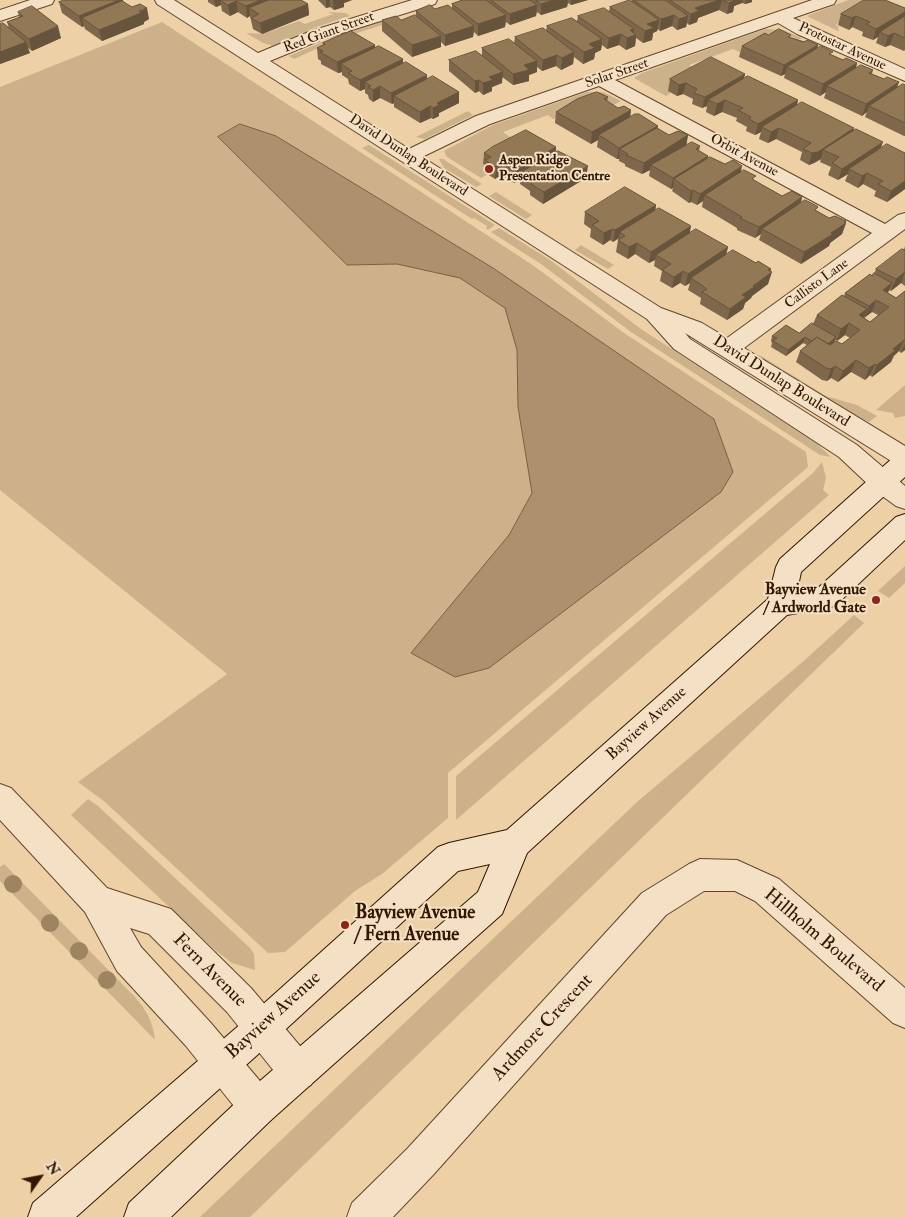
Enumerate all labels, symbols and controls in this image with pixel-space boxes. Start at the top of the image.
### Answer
street label: Red Giant Street [281,9,377,57]
street label: Protostar Avenue [795,19,889,75]
street label: Solar Street [583,55,651,93]
street label: David Dunlap Boulevard [346,111,470,201]
street label: Orbit Avenue [707,131,781,181]
place label: Aspen Ridge Presentation Centre [499,153,610,186]
marker: Aspen Ridge Presentation Centre [483,163,495,175]
street label: Callisto Lane [782,255,852,313]
street label: David Dunlap Boulevard [709,332,853,432]
place label: Bayview Avenue / Ardworld Gate [764,581,866,619]
marker: Bayview Avenue / Ardworld Gate [870,594,882,606]
street label: Bayview Avenue [603,683,691,765]
street label: Hillholm Boulevard [758,884,888,998]
place label: Bayview Avenue / Fern Avenue [355,903,475,947]
marker: Bayview Avenue / Fern Avenue [339,919,351,931]
street label: Fern Avenue [167,929,251,1013]
street label: Bayview Avenue [222,967,326,1065]
street label: Ardmore Crescent [488,970,598,1086]
north arrow [15,1152,65,1202]
text: N [42,1159,64,1178]

